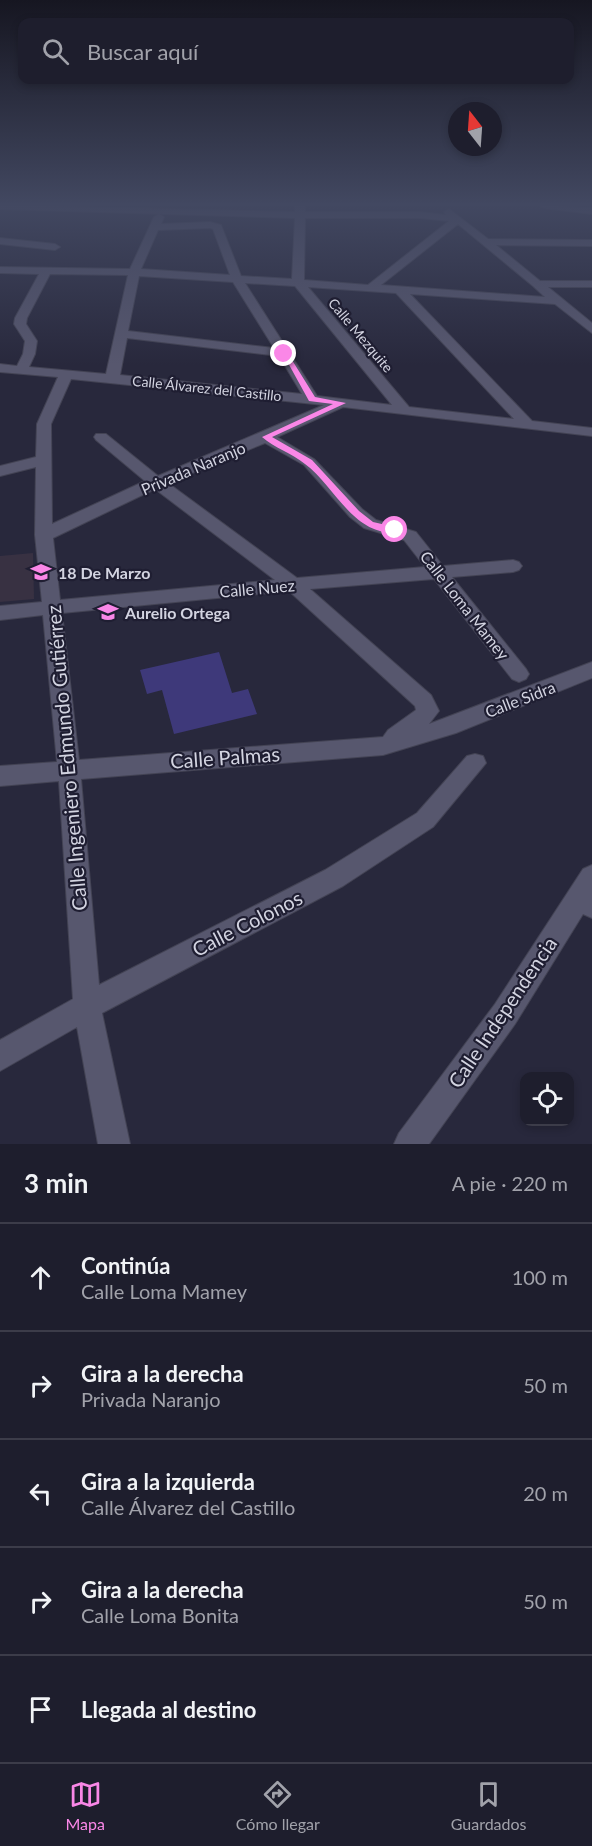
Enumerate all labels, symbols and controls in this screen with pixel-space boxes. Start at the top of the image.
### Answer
search box [18,18,574,84]
icon: search [39,35,72,68]
text: Buscar aquí [87,38,198,65]
north arrow [448,102,502,156]
street label: Calle Mezquite [325,294,397,376]
route end [270,340,296,366]
street label: Calle Álvarez del Castillo [132,372,283,404]
street label: Privada Naranjo [138,437,248,499]
route start [381,516,407,542]
street label: Calle Loma Mamey [417,547,514,664]
school or university icon: 18 De Marzo [29,560,53,584]
place label: 18 De Marzo [58,563,150,582]
street label: Calle Nuez [219,575,295,601]
school or university icon: Aurelio Ortega [96,600,120,624]
place label: Aurelio Ortega [124,603,230,622]
street label: Calle Ingeniero Edmundo Gutiérrez [41,604,91,912]
street label: Calle Sidra [482,677,558,721]
street label: Calle Palmas [169,741,281,773]
street label: Calle Colonos [188,885,306,961]
street label: Calle Independencia [443,932,561,1092]
map controls [520,1072,574,1126]
button: locate [520,1072,574,1126]
text: 3 min [24,1167,88,1199]
text: A pie · 220 m [452,1171,568,1195]
text: Continúa [81,1252,170,1279]
icon: ahead [24,1261,57,1294]
text: 100 m [512,1265,568,1289]
text: Calle Loma Mamey [81,1279,247,1303]
text: Gira a la derecha [81,1360,244,1387]
icon: right [24,1369,57,1402]
text: 50 m [523,1373,568,1397]
text: Privada Naranjo [81,1387,220,1411]
text: Gira a la izquierda [81,1468,255,1495]
icon: left [24,1477,57,1510]
text: 20 m [523,1481,568,1505]
text: Calle Álvarez del Castillo [81,1495,295,1519]
text: Gira a la derecha [81,1576,244,1603]
icon: right [24,1585,57,1618]
text: 50 m [523,1589,568,1613]
text: Calle Loma Bonita [81,1603,239,1627]
icon: arrive [24,1693,57,1726]
text: Llegada al destino [81,1696,257,1723]
tab: Mapa [65,1778,105,1833]
tab: Cómo llegar [236,1778,320,1833]
tab: Guardados [451,1778,527,1833]

